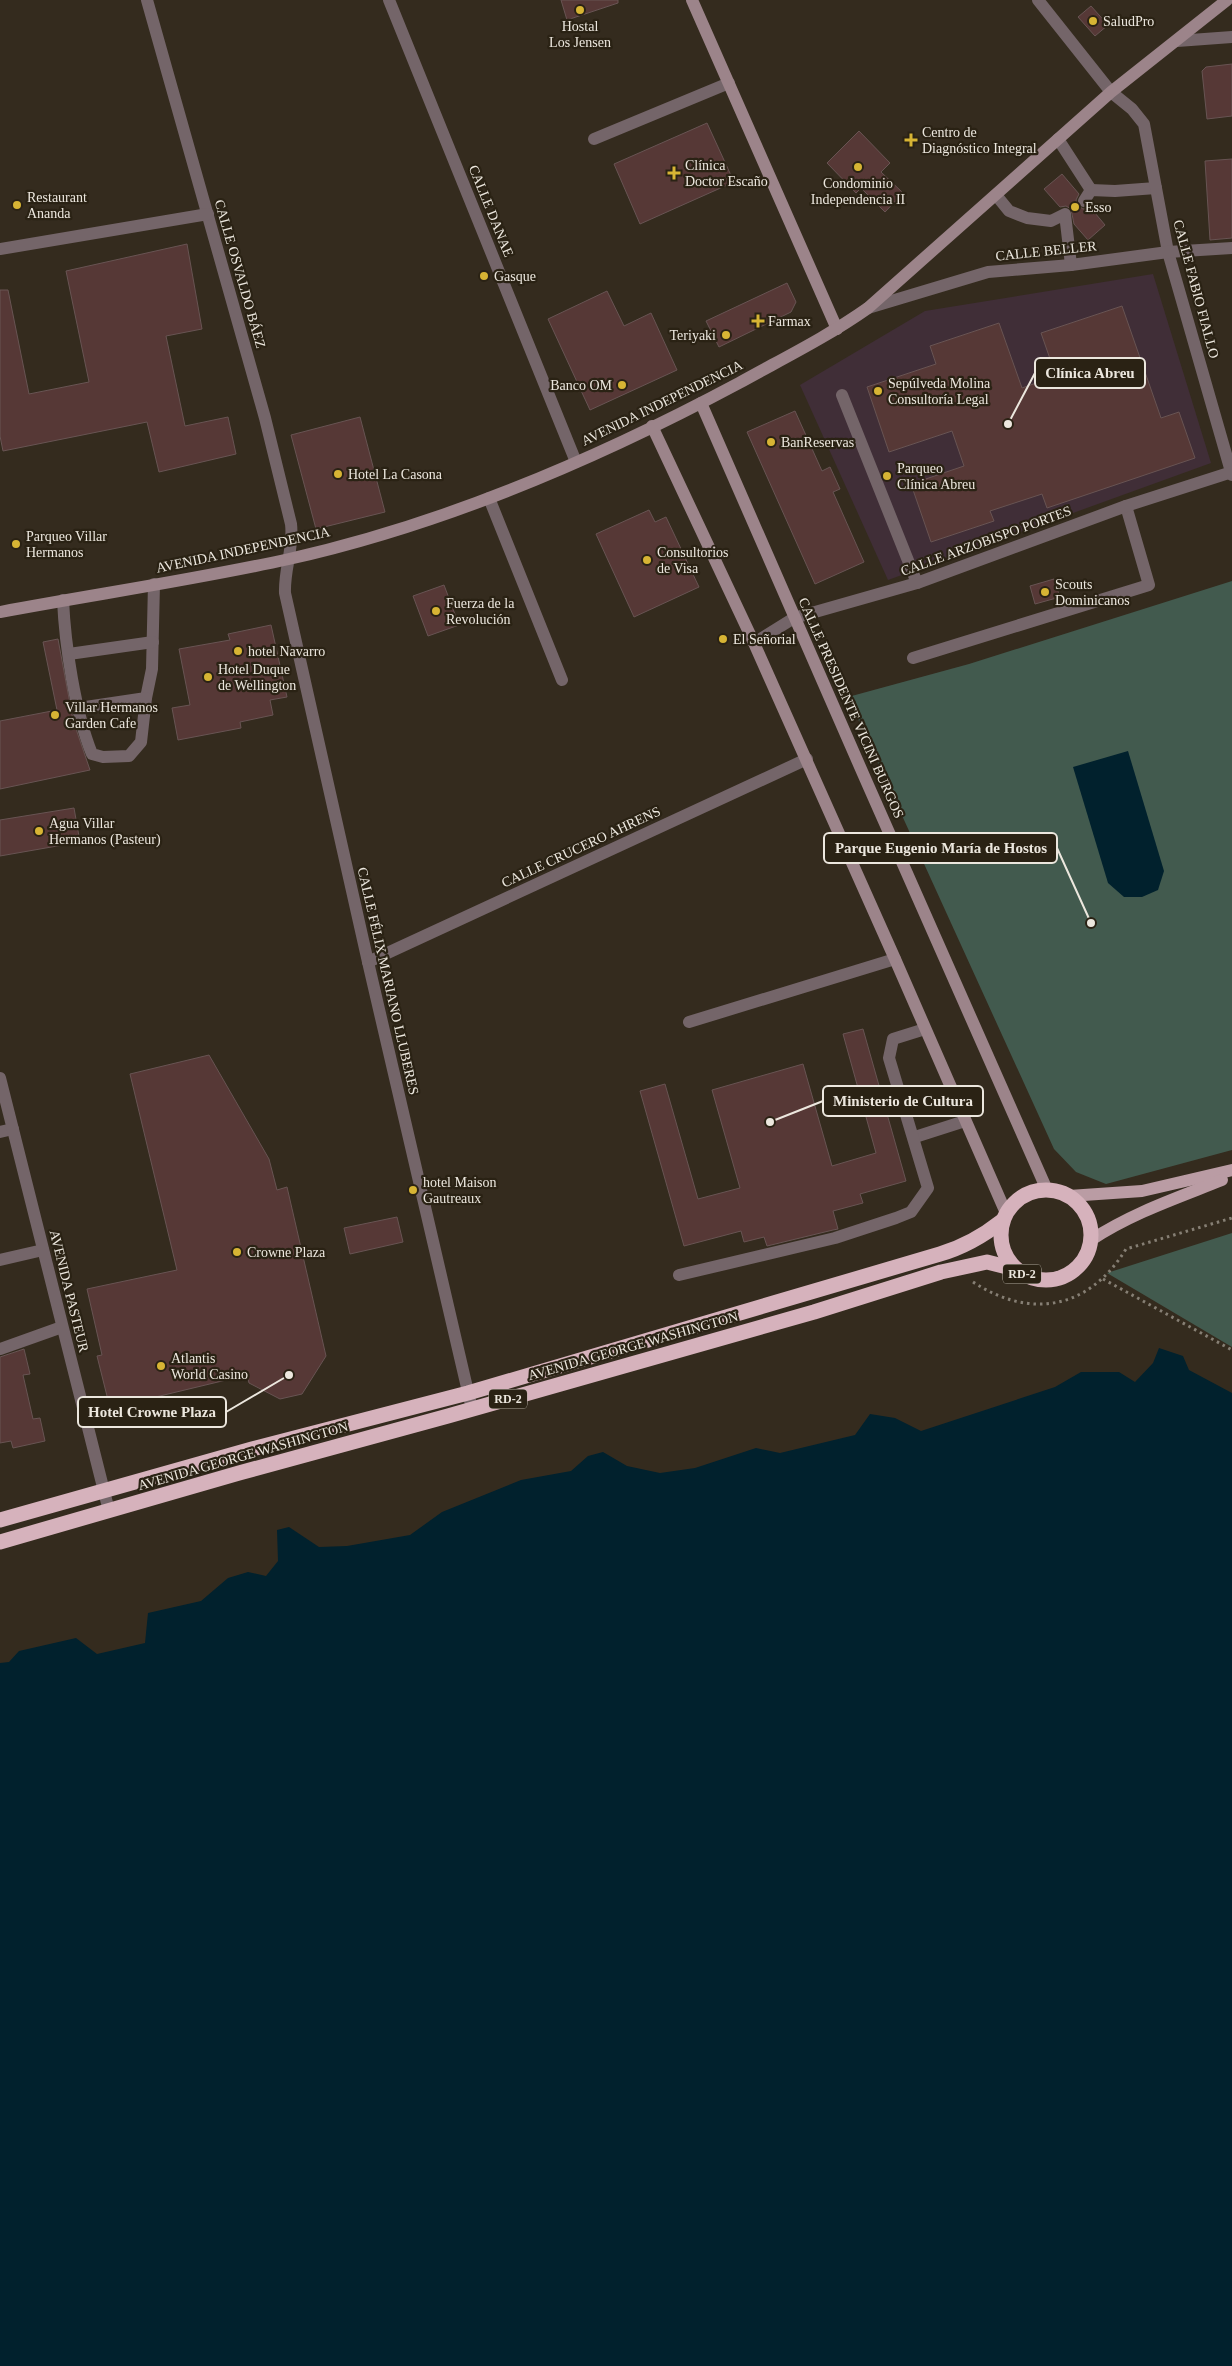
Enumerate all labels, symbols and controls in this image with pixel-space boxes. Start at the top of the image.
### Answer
marker: Hostal Los Jensen [574,4,586,16]
place label: SaludPro [1103,14,1154,29]
marker: SaludPro [1087,15,1099,27]
place label: Hostal Los Jensen [549,19,611,50]
place label: Centro de Diagnóstico Integral [922,125,1037,156]
marker: Centro de Diagnóstico Integral [904,133,918,147]
place label: Clínica Doctor Escaño [685,158,768,189]
marker: Condominio Independencia II [852,161,864,173]
street label: CALLE DANAE [466,163,516,259]
marker: Clínica Doctor Escaño [667,166,681,180]
place label: Condominio Independencia II [811,176,906,207]
place label: Restaurant Ananda [27,190,87,221]
street label: CALLE OSVALDO BÁEZ [212,198,269,350]
marker: Restaurant Ananda [11,199,23,211]
place label: Esso [1085,200,1111,215]
marker: Esso [1069,201,1081,213]
street label: CALLE FABIO FIALLO [1170,218,1222,360]
street label: CALLE BELLER [995,238,1098,264]
place label: Gasque [494,269,536,284]
marker: Gasque [478,270,490,282]
place label: Farmax [768,314,811,329]
marker: Farmax [752,315,764,327]
place label: Teriyaki [670,328,716,343]
marker: Teriyaki [720,329,732,341]
street label: AVENIDA INDEPENDENCIA [579,357,746,449]
callout: Clínica Abreu [1035,358,1145,388]
text: Clínica Abreu [1045,365,1135,381]
place label: Sepúlveda Molina Consultoría Legal [888,376,991,407]
place label: Banco OM [550,378,613,393]
marker: Banco OM [616,379,628,391]
marker: Sepúlveda Molina Consultoría Legal [872,385,884,397]
place label: BanReservas [781,435,854,450]
marker: BanReservas [765,436,777,448]
place label: Parqueo Clínica Abreu [897,461,975,492]
place label: Hotel La Casona [348,467,443,482]
marker: Hotel La Casona [332,468,344,480]
marker: Parqueo Clínica Abreu [881,470,893,482]
street label: CALLE ARZOBISPO PORTES [899,503,1073,579]
street label: AVENIDA INDEPENDENCIA [155,524,332,576]
place label: Parqueo Villar Hermanos [26,529,107,560]
marker: Parqueo Villar Hermanos [10,538,22,550]
place label: Consultorios de Visa [657,545,729,576]
marker: Consultorios de Visa [641,554,653,566]
place label: Scouts Dominicanos [1055,577,1130,608]
marker: Scouts Dominicanos [1039,586,1051,598]
street label: CALLE PRESIDENTE VICINI BURGOS [795,595,907,821]
place label: Fuerza de la Revolución [446,596,515,627]
marker: Fuerza de la Revolución [430,605,442,617]
place label: El Señorial [733,632,796,647]
marker: El Señorial [717,633,729,645]
place label: hotel Navarro [248,644,325,659]
marker: hotel Navarro [232,645,244,657]
place label: Hotel Duque de Wellington [218,662,296,693]
marker: Hotel Duque de Wellington [202,671,214,683]
place label: Villar Hermanos Garden Cafe [65,700,158,731]
marker: Villar Hermanos Garden Cafe [49,709,61,721]
street label: CALLE CRUCERO AHRENS [499,804,663,890]
place label: Agua Villar Hermanos (Pasteur) [49,816,161,848]
marker: Agua Villar Hermanos (Pasteur) [33,825,45,837]
callout: Parque Eugenio María de Hostos [824,833,1057,863]
text: Parque Eugenio María de Hostos [835,840,1047,856]
street label: CALLE FÉLIX MARIANO LLUBERES [354,866,422,1096]
callout: Ministerio de Cultura [823,1086,983,1116]
text: Ministerio de Cultura [833,1093,973,1109]
place label: hotel Maison Gautreaux [423,1175,497,1206]
marker: hotel Maison Gautreaux [407,1184,419,1196]
street label: AVENIDA PASTEUR [47,1228,92,1354]
place label: Crowne Plaza [247,1245,326,1260]
marker: Crowne Plaza [231,1246,243,1258]
road number: RD-2 [1003,1264,1041,1284]
street label: AVENIDA GEORGE WASHINGTON [526,1309,740,1383]
place label: Atlantis World Casino [171,1351,248,1382]
marker: Atlantis World Casino [155,1360,167,1372]
road number: RD-2 [489,1390,527,1408]
callout: Hotel Crowne Plaza [78,1397,226,1427]
text: Hotel Crowne Plaza [88,1404,217,1420]
street label: AVENIDA GEORGE WASHINGTON [136,1419,350,1493]

